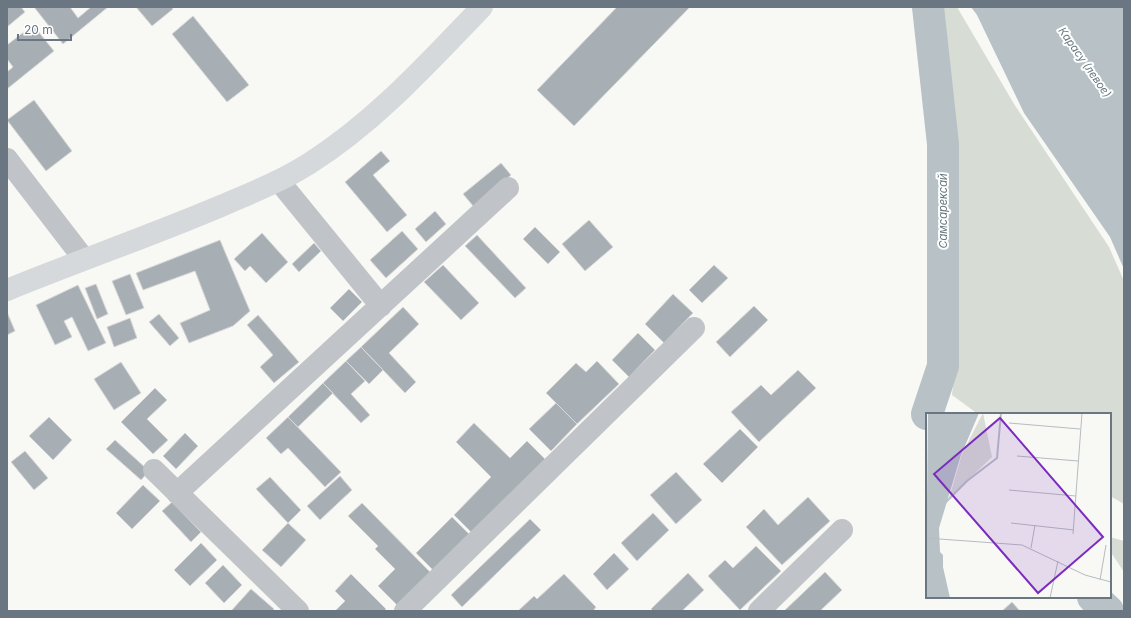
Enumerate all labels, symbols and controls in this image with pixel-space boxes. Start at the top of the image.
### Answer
scale bar [18,16,71,42]
text: 20 m [24,22,53,37]
water label: Карасу (левое) [1056,24,1114,100]
water label: Самсарексай [936,173,950,248]
inset map [926,413,1111,598]

